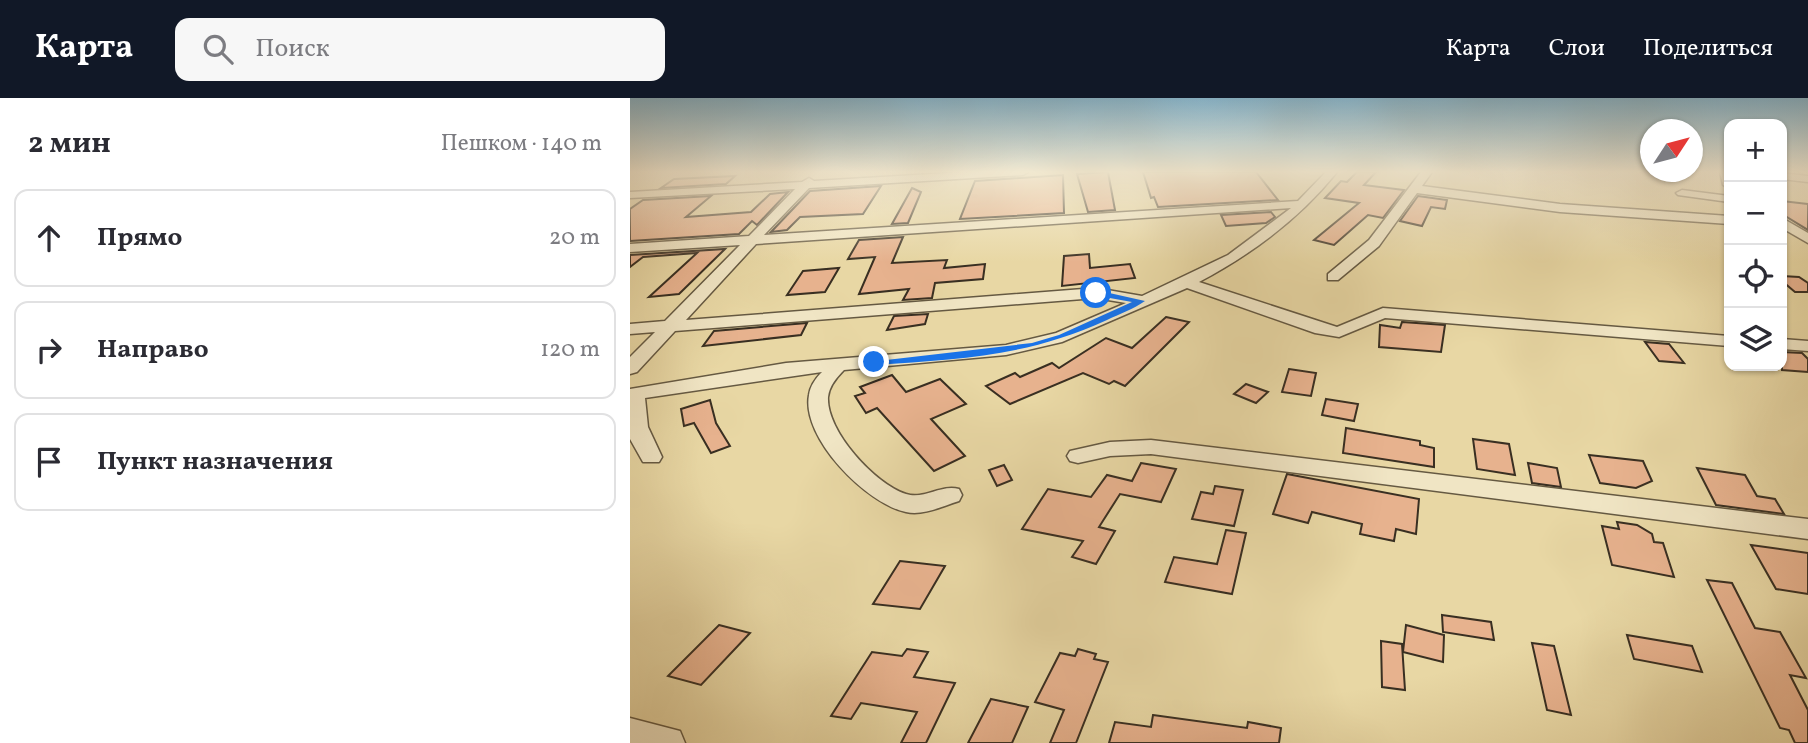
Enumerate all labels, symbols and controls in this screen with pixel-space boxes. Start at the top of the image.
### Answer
search box [175,18,665,81]
text: Карта [35,26,133,72]
icon: search [199,30,237,68]
text: Поиск [255,31,330,67]
text: Карта [1446,32,1511,66]
text: Слои [1549,32,1605,66]
text: Поделиться [1643,32,1773,66]
north arrow [1640,119,1703,182]
map controls [1724,119,1787,371]
button: + [1724,119,1787,182]
text: 2 мин [28,123,111,165]
text: Пешком · 140 m [441,128,602,160]
button: − [1724,182,1787,245]
icon: ahead [30,219,68,257]
text: Прямо [97,220,182,256]
text: 20 m [549,222,600,254]
button: locate [1724,245,1787,308]
route start [1080,277,1111,308]
button: layers [1724,308,1787,371]
icon: right [30,331,68,369]
text: Направо [97,332,209,368]
text: 120 m [540,334,600,366]
route end [858,346,889,377]
icon: arrive [30,443,68,481]
text: Пункт назначения [97,444,333,480]

